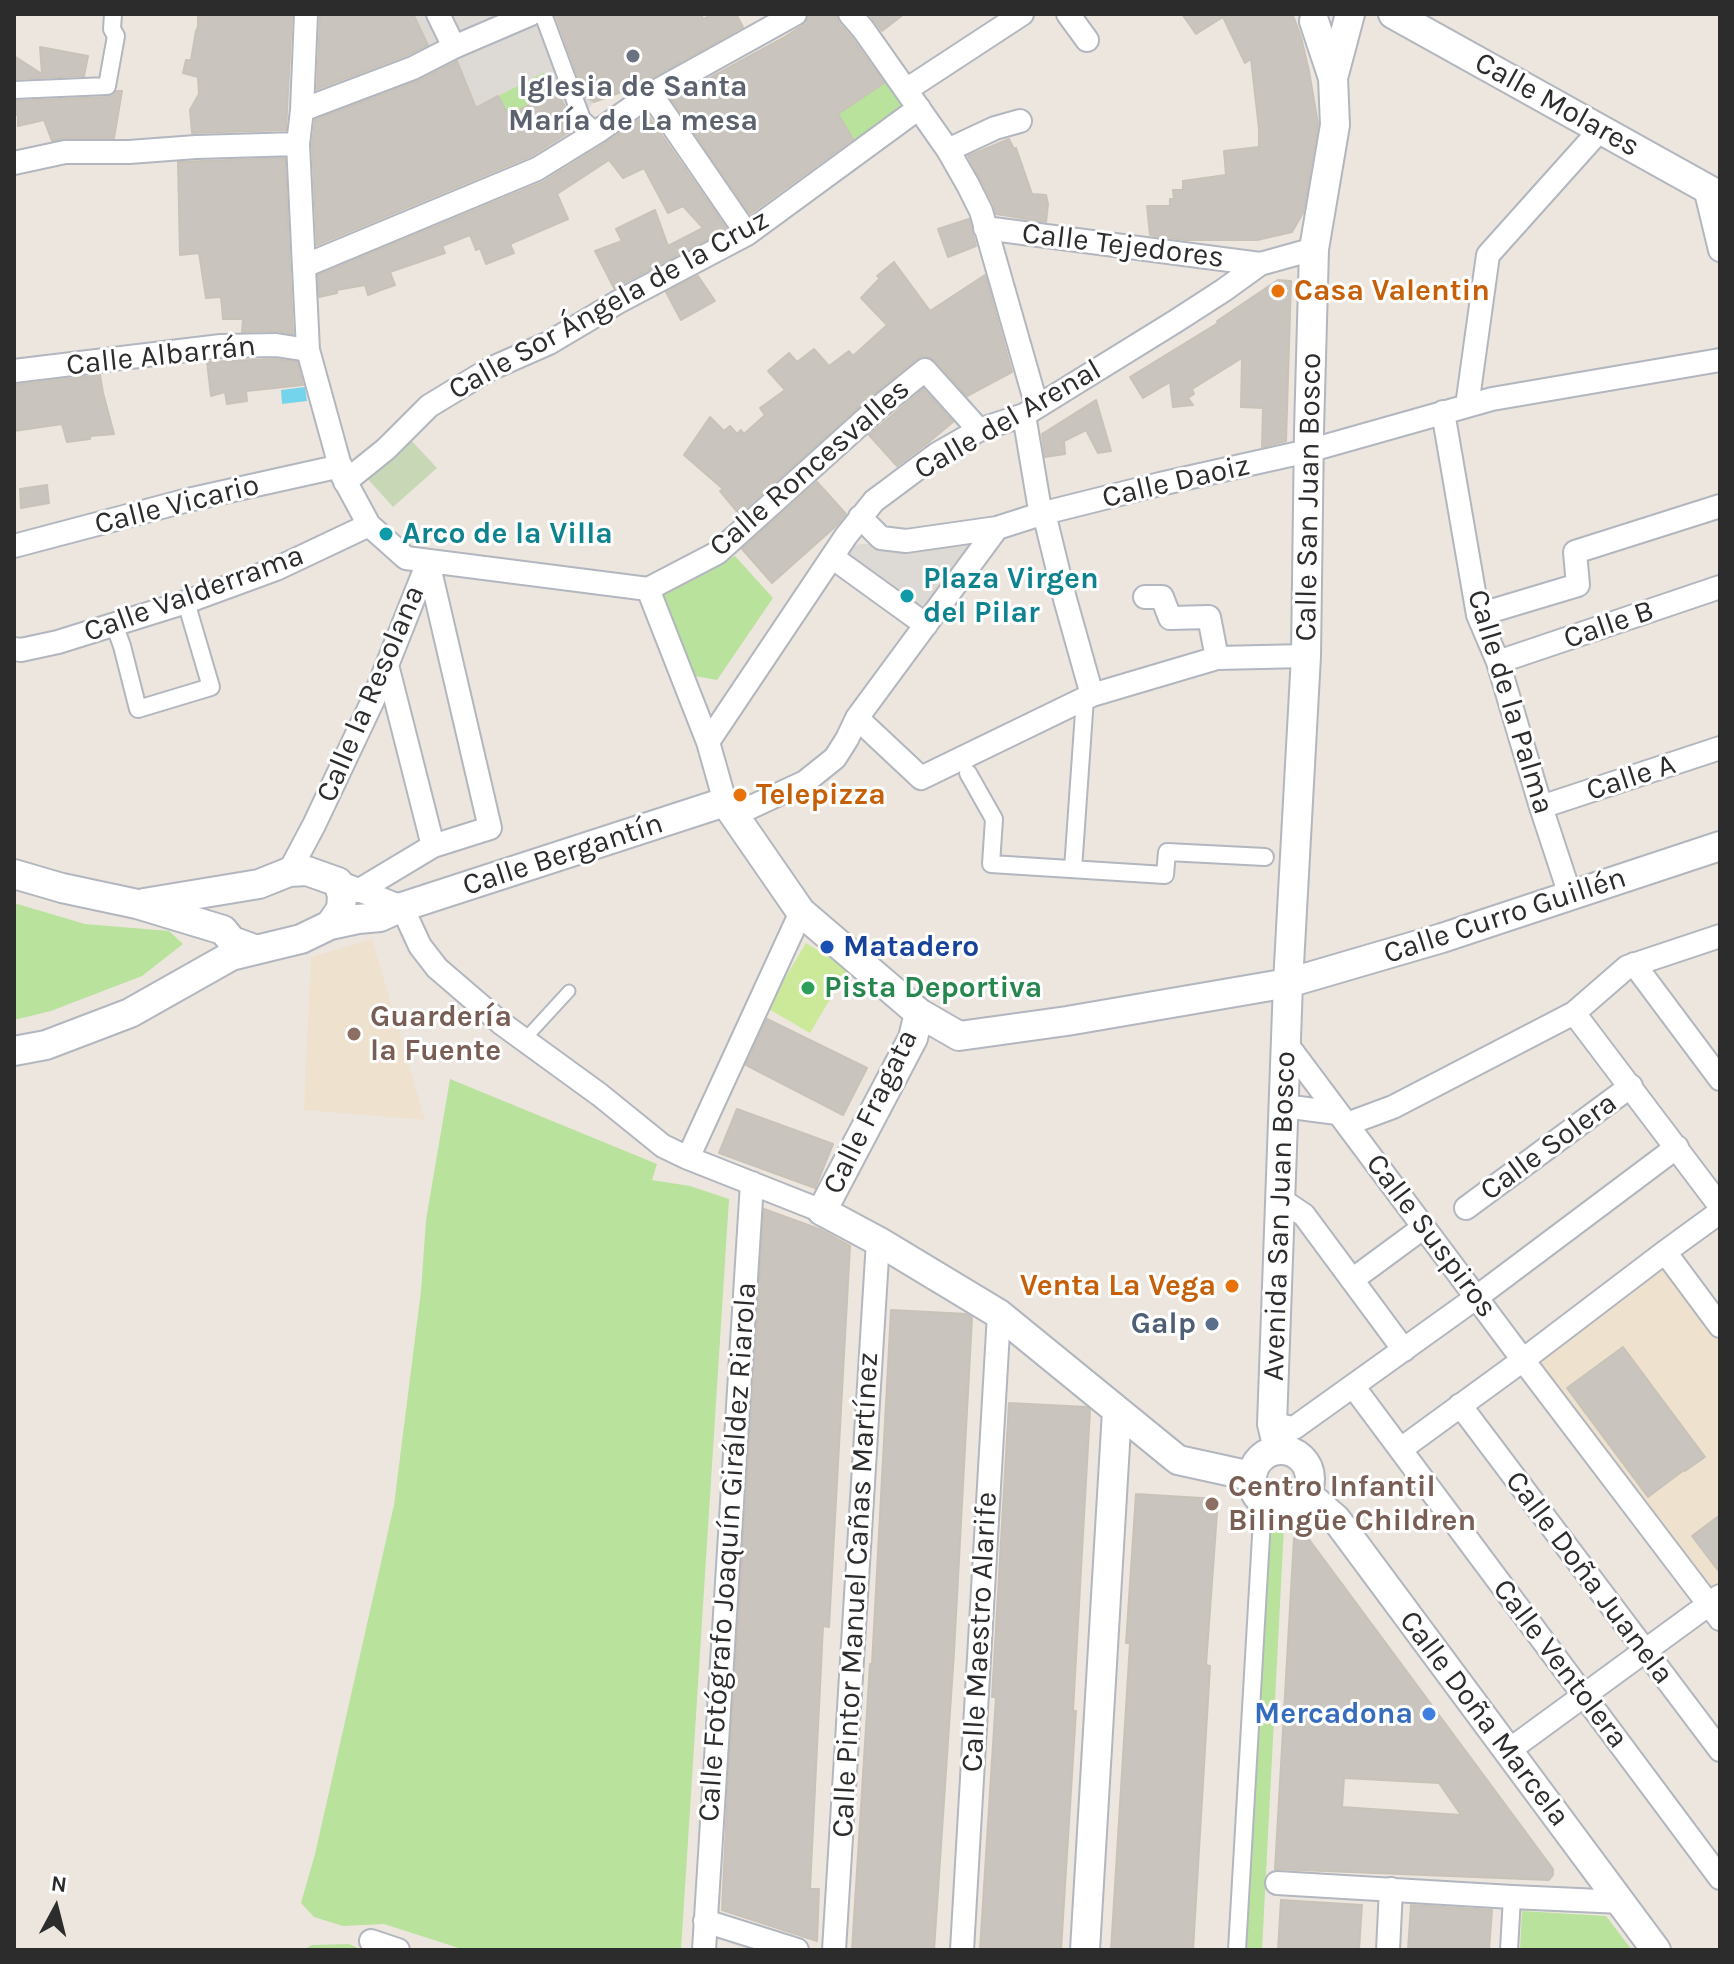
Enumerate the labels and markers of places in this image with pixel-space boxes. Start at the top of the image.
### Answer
marker: Iglesia de Santa María de La mesa [624,47,642,65]
place label: Iglesia de Santa María de La mesa [508,69,758,140]
place label: Casa Valentin [1294,273,1490,309]
marker: Casa Valentin [1269,282,1287,300]
place label: Arco de la Villa [402,516,613,552]
marker: Arco de la Villa [377,525,395,543]
place label: Plaza Virgen del Pilar [923,561,1099,632]
marker: Plaza Virgen del Pilar [898,587,916,605]
place label: Telepizza [756,777,886,813]
marker: Telepizza [731,786,749,804]
place label: Matadero [843,929,979,965]
marker: Matadero [818,938,836,956]
place label: Pista Deportiva [824,970,1042,1006]
marker: Pista Deportiva [799,979,817,997]
place label: Guardería la Fuente [370,999,512,1070]
marker: Guardería la Fuente [345,1025,363,1043]
place label: Venta La Vega [1020,1268,1216,1304]
marker: Venta La Vega [1223,1277,1241,1295]
place label: Galp [1131,1306,1196,1342]
marker: Galp [1203,1315,1221,1333]
place label: Centro Infantil Bilingüe Children [1228,1469,1476,1540]
marker: Centro Infantil Bilingüe Children [1203,1495,1221,1513]
place label: Mercadona [1254,1696,1413,1732]
marker: Mercadona [1420,1705,1438,1723]

